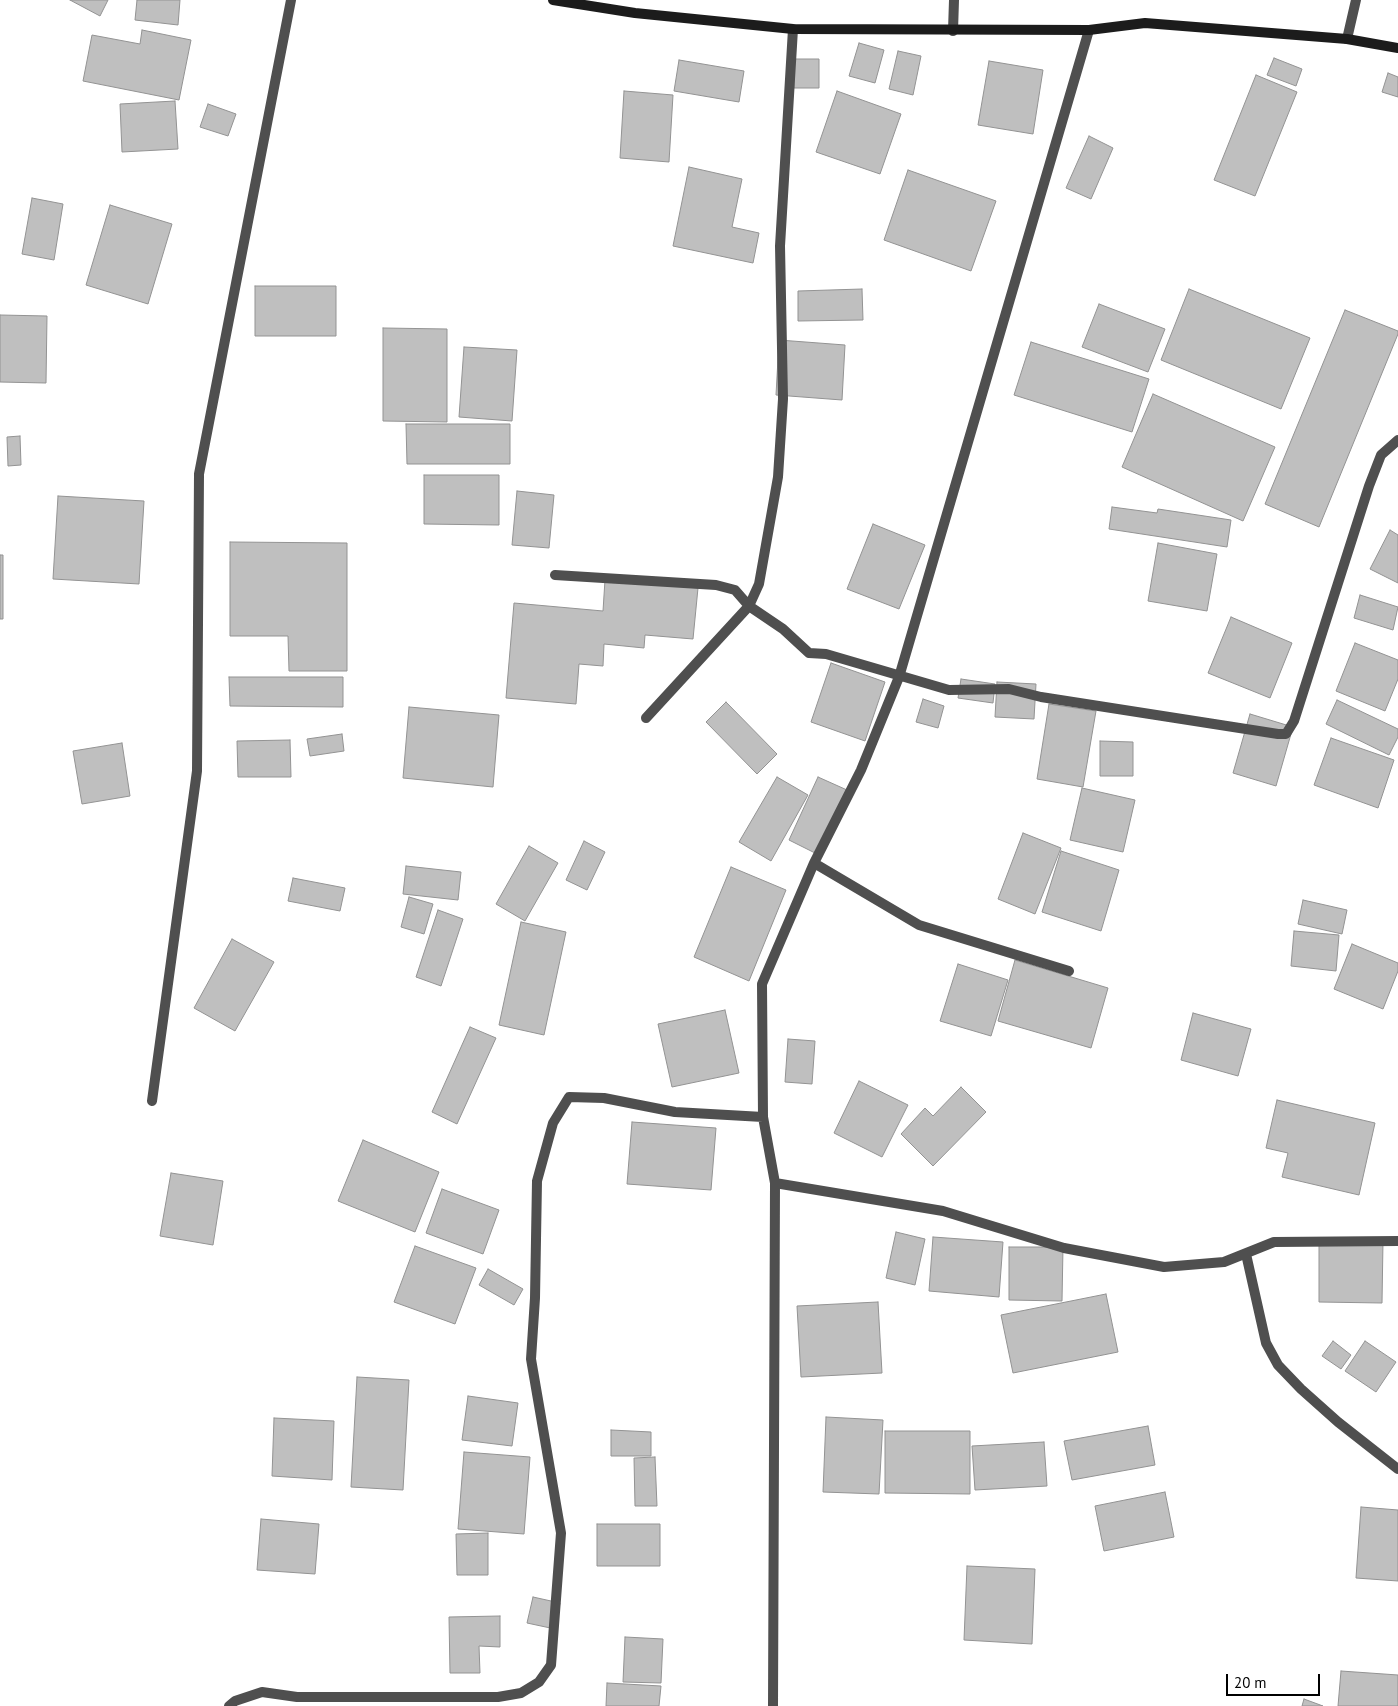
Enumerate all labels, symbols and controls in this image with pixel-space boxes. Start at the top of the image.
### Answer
scale bar [1228,1664,1322,1696]
text: 20 m [1234,1673,1267,1692]

